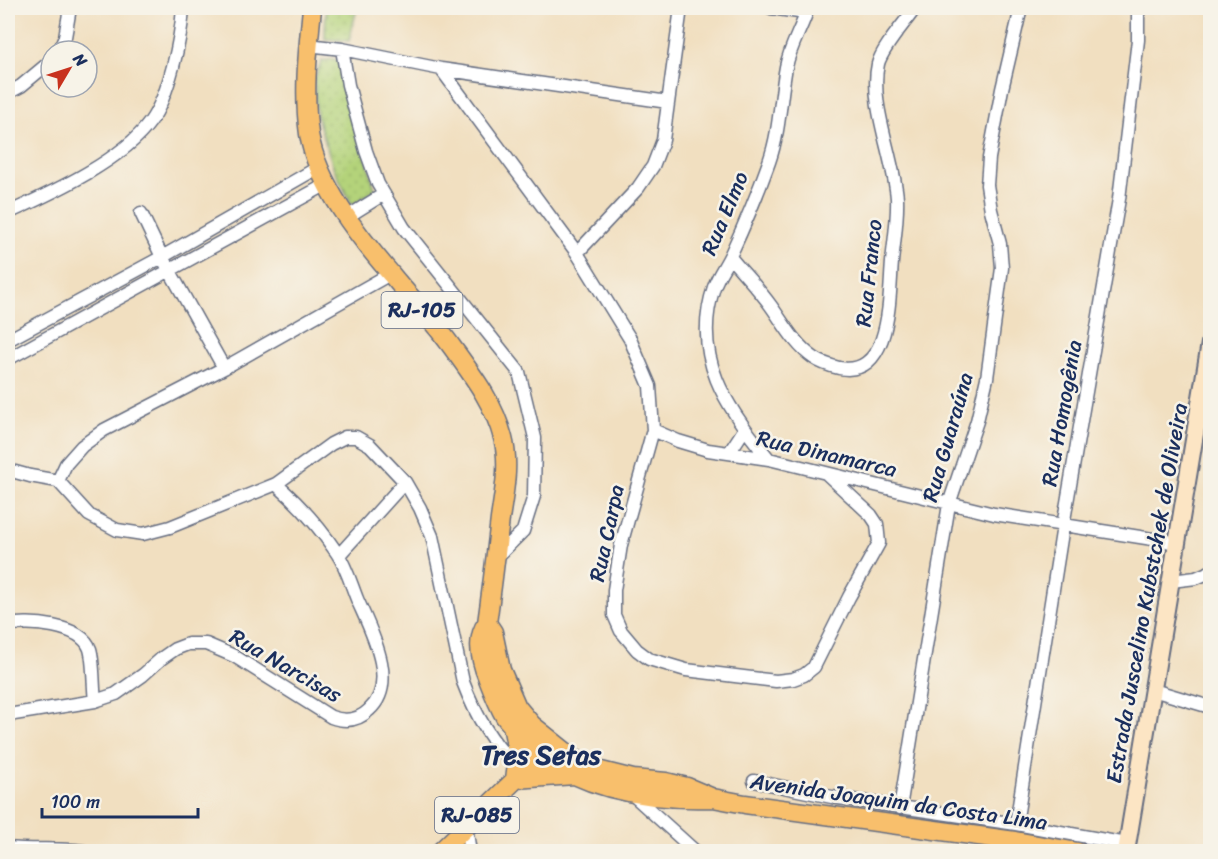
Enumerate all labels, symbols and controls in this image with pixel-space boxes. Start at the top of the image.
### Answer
north arrow [39,39,99,99]
text: N [65,46,96,74]
street label: Rua Elmo [689,165,760,261]
street label: Rua Franco [843,217,894,329]
road number: RJ-105 [382,292,462,328]
street label: Rua Homogênia [1029,337,1094,489]
street label: Rua Guaraúna [910,368,985,507]
street label: Estrada Juscelino Kubstchek de Oliveira [1094,400,1199,786]
street label: Rua Dinamarca [753,418,901,489]
street label: Rua Carpa [577,481,636,585]
street label: Rua Narcisas [222,617,350,714]
district label: Tres Setas [481,732,602,778]
street label: Avenida Joaquim da Costa Lima [747,761,1050,842]
scale bar [42,781,198,819]
text: 100 m [51,786,100,818]
road number: RJ-085 [435,797,519,833]

